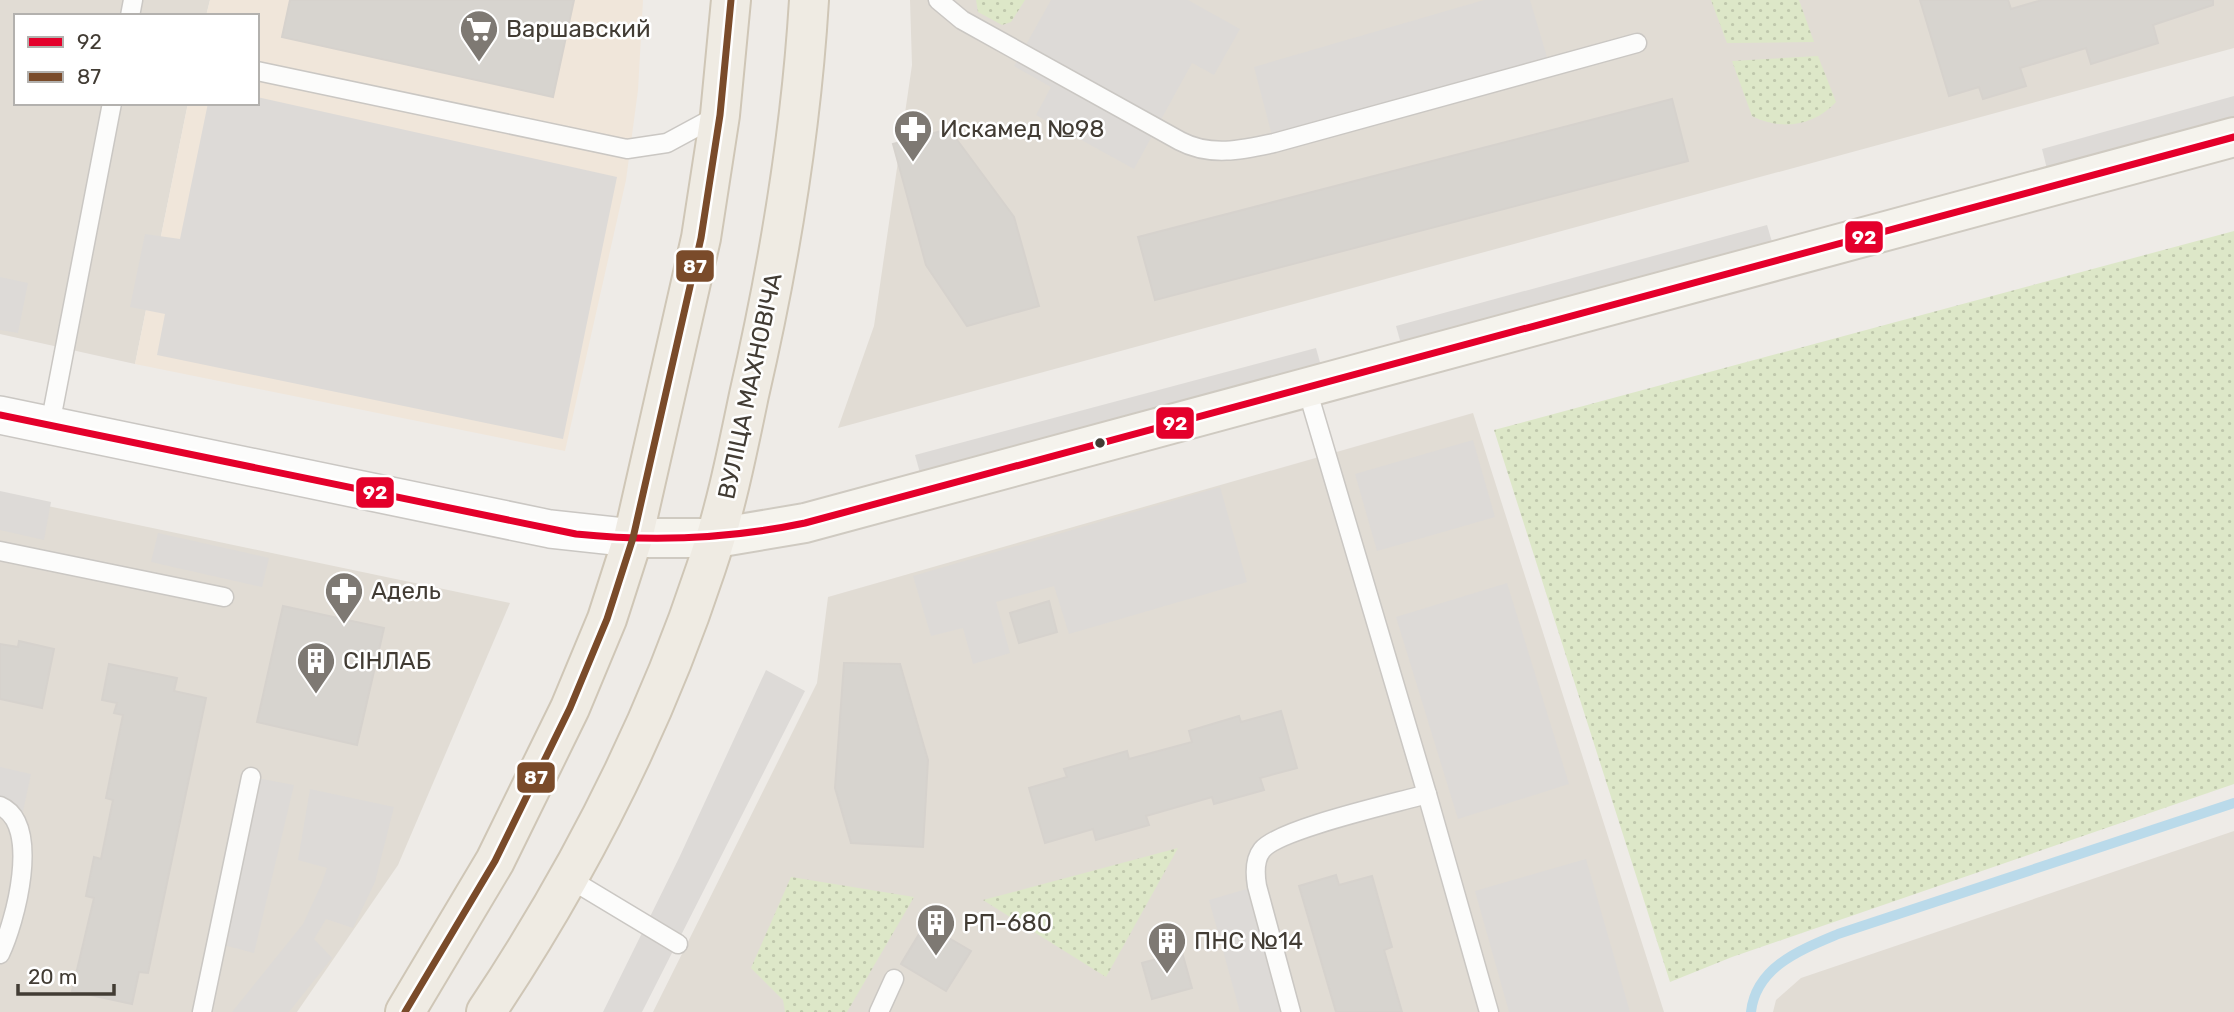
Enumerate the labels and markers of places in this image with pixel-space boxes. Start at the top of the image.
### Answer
supermarket icon: Варшавский [458,8,500,63]
place label: Варшавский [506,15,651,43]
pharmacy icon: Искамед №98 [892,108,934,163]
place label: Искамед №98 [940,115,1105,143]
unlabelled marker [1093,436,1107,450]
pharmacy icon: Адель [323,570,365,625]
place label: Адель [371,577,441,605]
building icon: СІНЛАБ [295,640,337,695]
place label: СІНЛАБ [343,647,431,675]
building icon: РП-680 [915,902,957,957]
place label: РП-680 [963,909,1052,937]
building icon: ПНС №14 [1146,920,1188,975]
place label: ПНС №14 [1194,927,1303,955]

